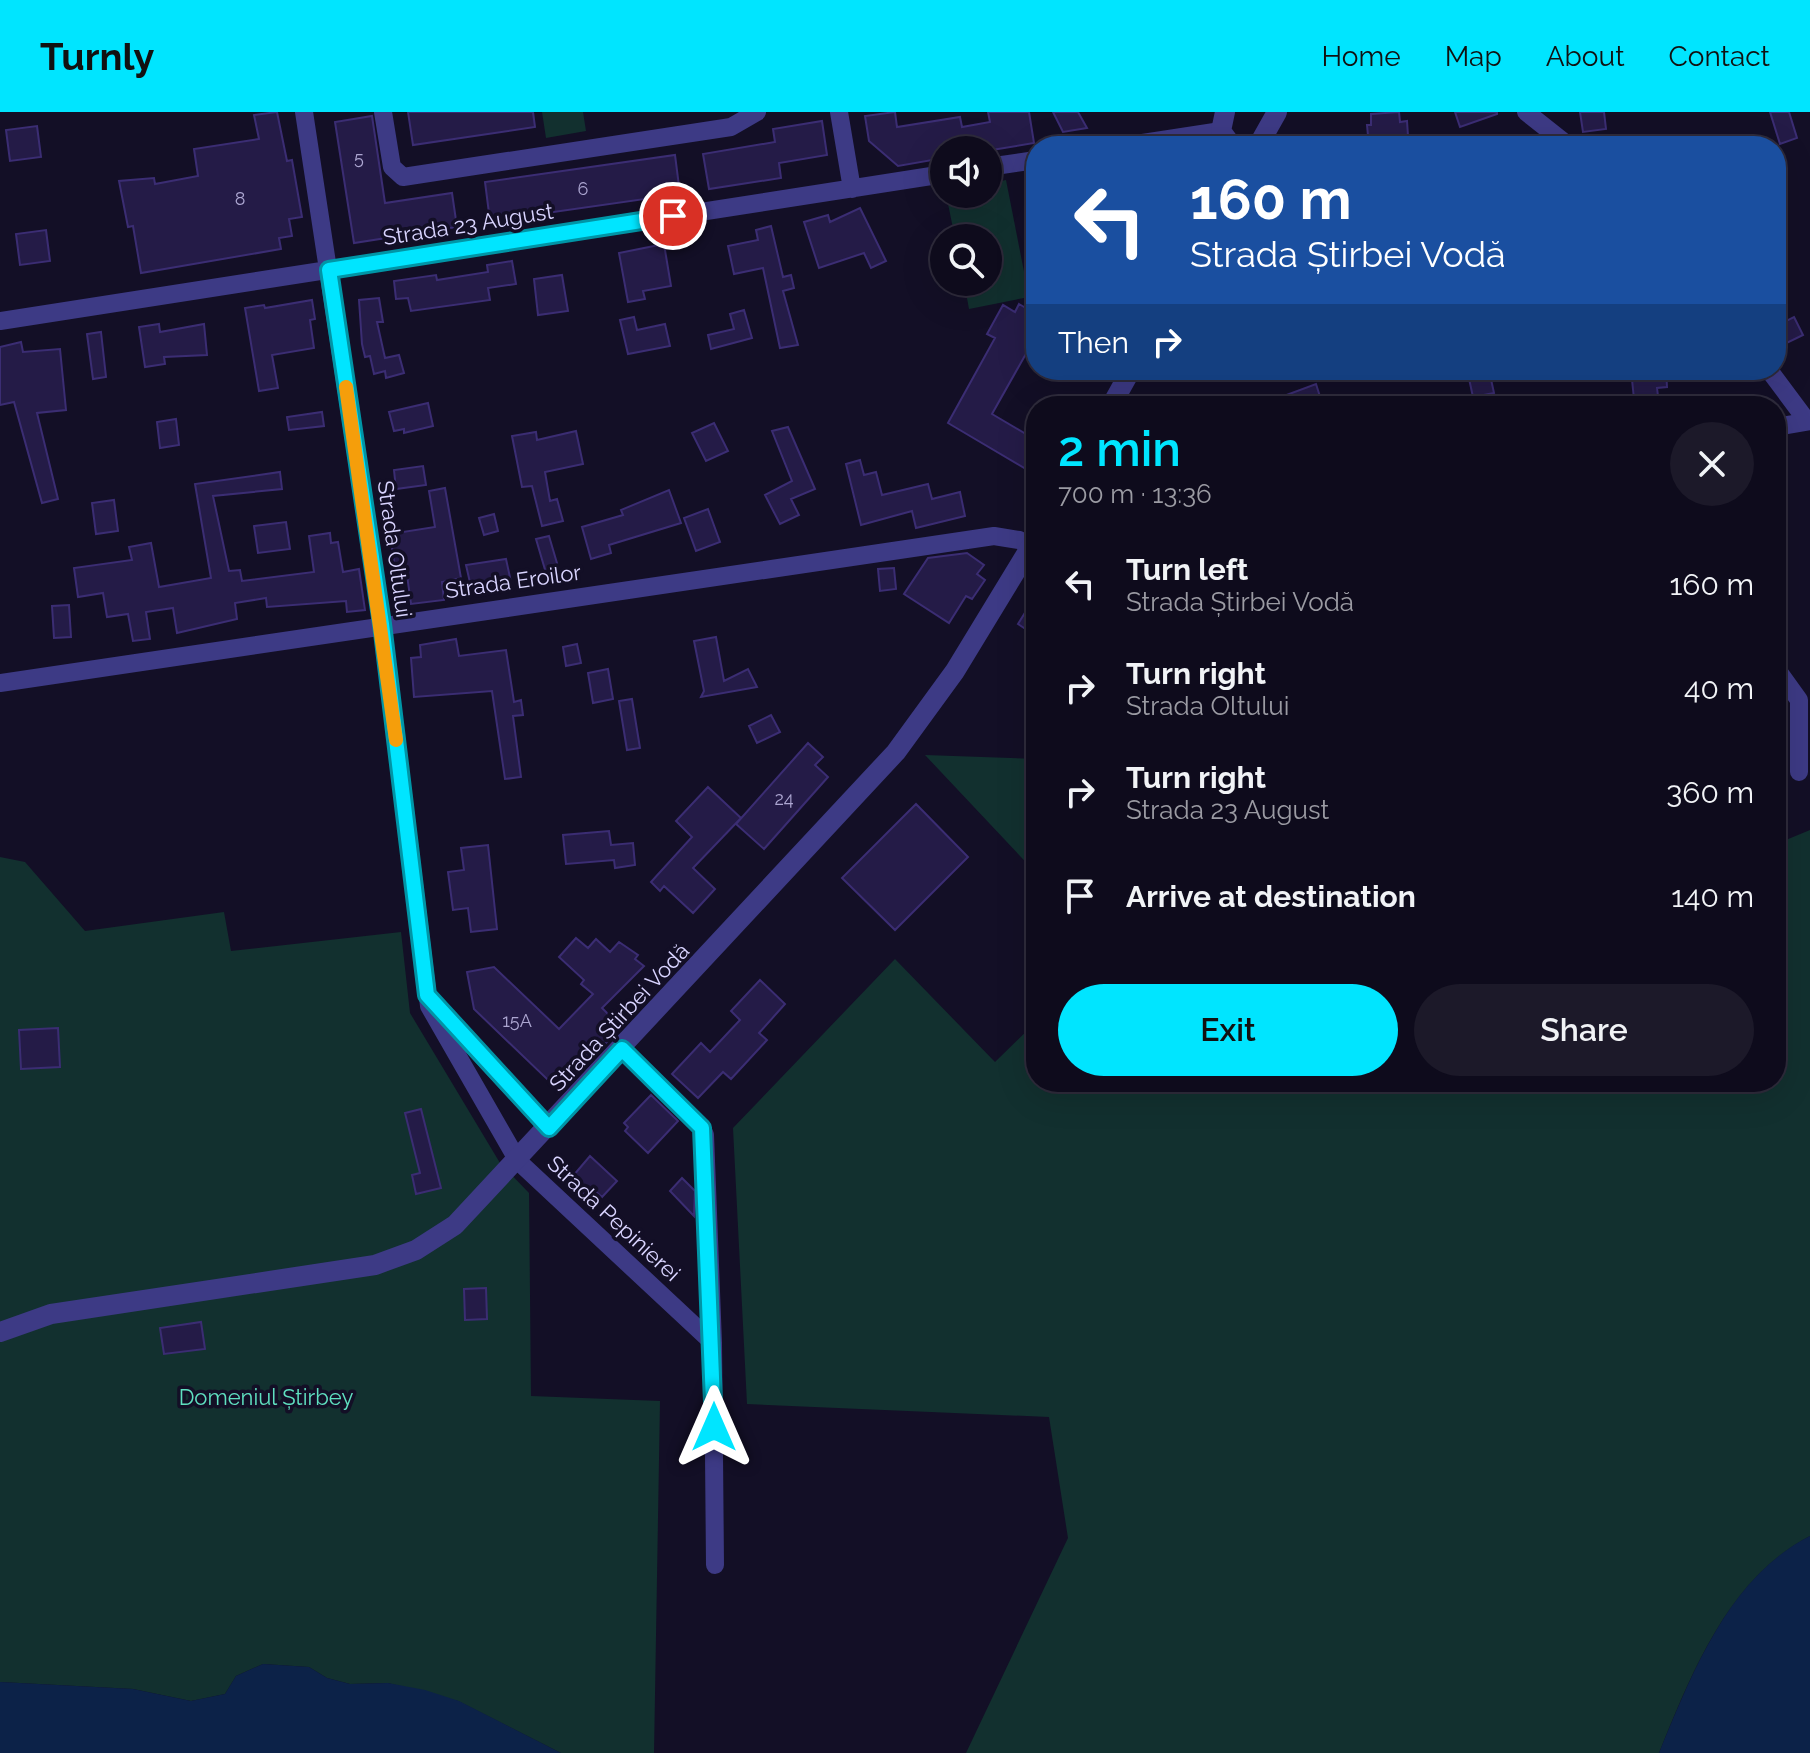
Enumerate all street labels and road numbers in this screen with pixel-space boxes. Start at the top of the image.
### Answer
street label: Strada 23 August [381,198,556,250]
street label: Strada Oltului [373,479,417,619]
street label: Strada Eroilor [443,559,583,603]
street label: Strada Știrbei Vodă [544,938,694,1096]
street label: Strada Pepinierei [542,1150,686,1286]

